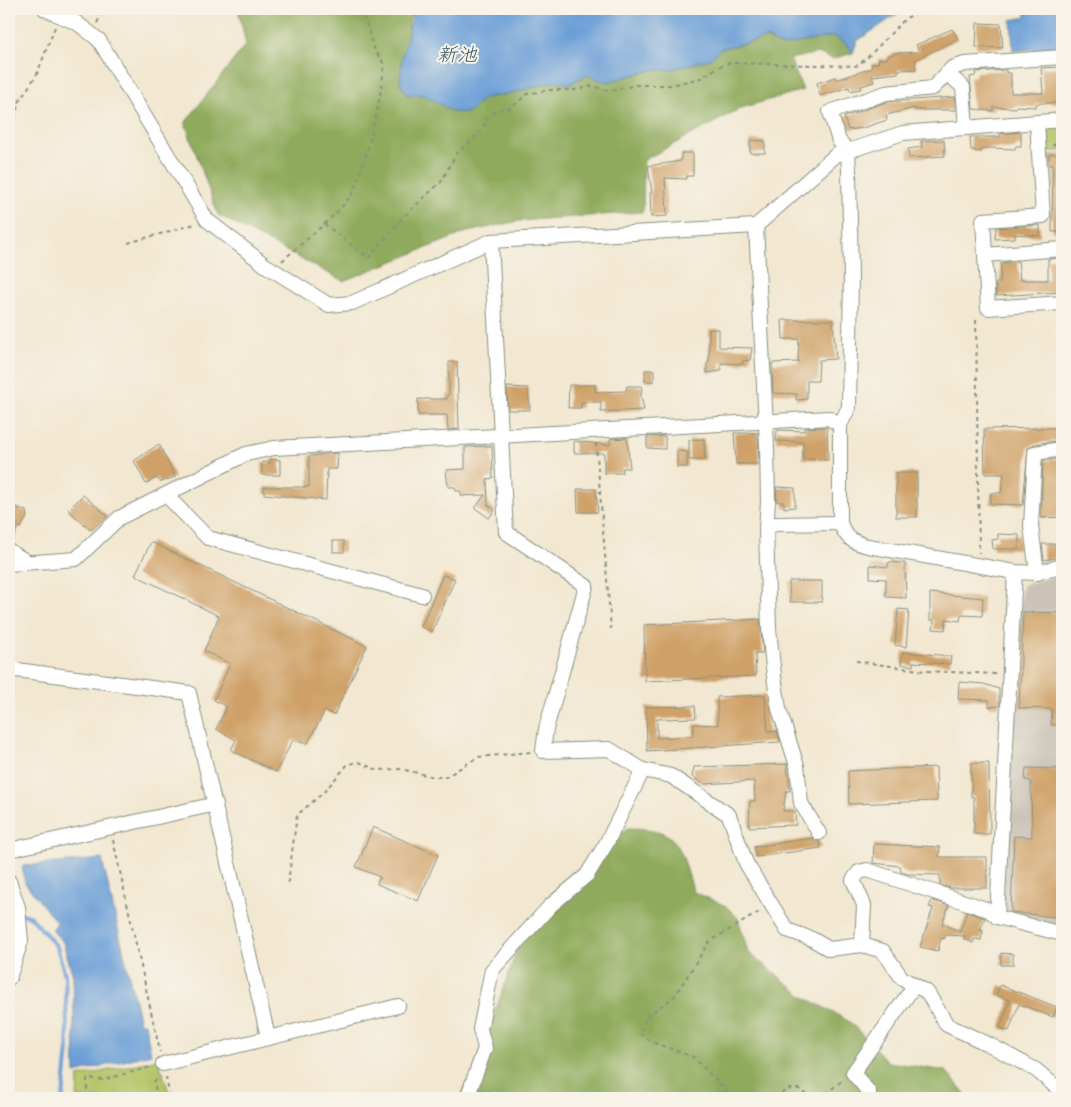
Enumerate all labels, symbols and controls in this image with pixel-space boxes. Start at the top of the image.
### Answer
water label: 新池 [437,45,478,69]

